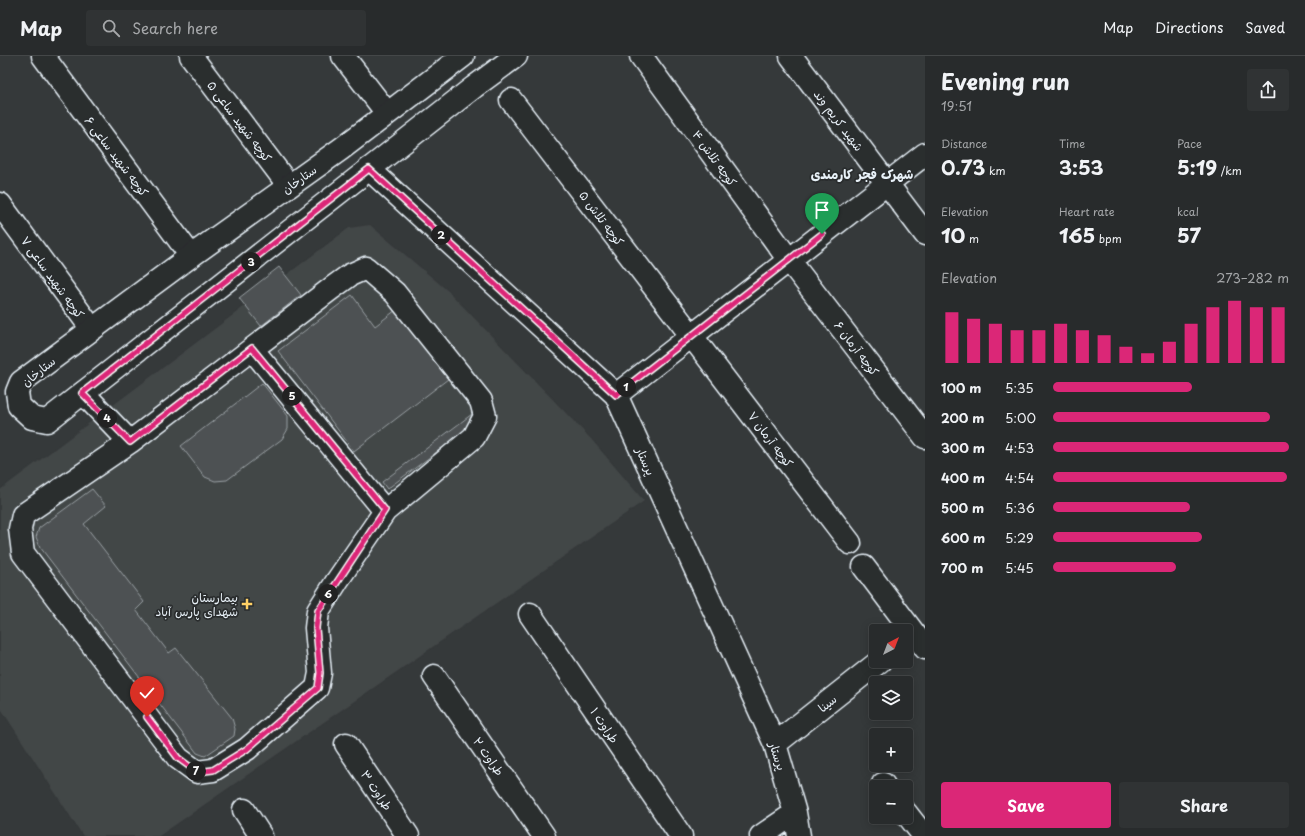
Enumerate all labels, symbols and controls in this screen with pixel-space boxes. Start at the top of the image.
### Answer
search box [86,10,366,46]
text: Map [20,14,62,42]
text: Search here [132,16,218,39]
icon: search [100,17,122,39]
text: Map [1103,17,1133,38]
text: Directions [1155,17,1223,38]
text: Saved [1245,17,1285,38]
text: Evening run [941,64,1070,97]
button: share [1247,69,1289,111]
street label: کوچه شهید ساعی ۵ [203,77,277,165]
street label: شهید کریم وند [809,86,868,155]
text: 19:51 [941,96,972,115]
street label: کوچه شهید ساعی ۶ [81,112,153,200]
street label: کوچه تلاش ۴ [688,126,742,190]
text: Distance [941,135,987,152]
text: Time [1059,135,1085,152]
text: Pace [1177,135,1202,152]
text: 0.73 [941,152,985,182]
text: 3:53 [1059,152,1103,182]
text: 5:19 [1177,152,1217,182]
street label: ستارخان [278,160,320,198]
text: km [985,162,1005,179]
text: /km [1217,162,1242,179]
district label: شهرک فجر کارمندی [811,164,913,183]
street label: کوچه تلاش ۵ [575,187,629,249]
pin [805,193,839,234]
icon: arrive [811,199,833,221]
text: Elevation [941,203,988,220]
text: Heart rate [1059,203,1115,220]
text: kcal [1177,203,1199,220]
text: 10 [941,220,965,250]
text: 165 [1059,220,1095,250]
text: 57 [1177,220,1201,250]
pin: 2 [431,225,451,245]
text: 2 [437,226,445,243]
text: m [965,230,979,247]
text: bpm [1095,230,1122,247]
street label: کوچه شهید ساعی ۷ [17,232,89,322]
pin: 3 [241,252,261,272]
text: 3 [247,253,255,270]
text: Elevation [941,268,997,287]
text: 273–282 m [1216,268,1289,287]
street label: کوچه آرمان ۶ [830,317,884,379]
street label: ستارخان [17,352,59,390]
pin: 1 [616,377,636,397]
text: 1 [623,378,629,395]
text: 100 m [941,378,982,397]
text: 5:35 [1005,378,1034,397]
pin: 5 [282,386,302,406]
text: 5 [288,387,296,404]
street label: کوچه آرمان ۷ [744,407,798,471]
pin: 4 [97,408,117,428]
text: 200 m [941,408,985,427]
text: 5:00 [1005,408,1036,427]
text: 4 [103,409,111,426]
text: 300 m [941,438,985,457]
text: 4:53 [1005,438,1034,457]
street label: پرستار [631,443,660,478]
text: 400 m [941,468,985,487]
text: 4:54 [1005,468,1034,487]
text: 500 m [941,498,984,517]
text: 5:36 [1005,498,1035,517]
text: 600 m [941,528,985,547]
text: 5:29 [1005,528,1034,547]
text: 700 m [941,558,983,577]
text: 5:45 [1005,558,1034,577]
pin: 6 [318,584,338,604]
text: 6 [324,585,332,602]
place label: بیمارستان شهدای پارس آباد [156,588,238,620]
marker: بیمارستان شهدای پارس آباد [241,598,253,610]
north arrow [869,624,913,668]
map controls [869,624,913,824]
pin [130,676,164,717]
button: layers [869,676,913,720]
icon: check [136,682,158,704]
street label: سینا [814,690,840,716]
street label: طراوت ۱ [586,703,624,747]
button: + [869,728,913,772]
street label: طراوت ۲ [469,733,509,779]
street label: پرستار [765,738,791,773]
pin: 7 [186,761,206,781]
text: 7 [193,762,199,779]
street label: طراوت ۳ [357,766,397,814]
button: − [869,780,913,824]
button: Save [941,782,1111,828]
button: Share [1119,782,1289,828]

